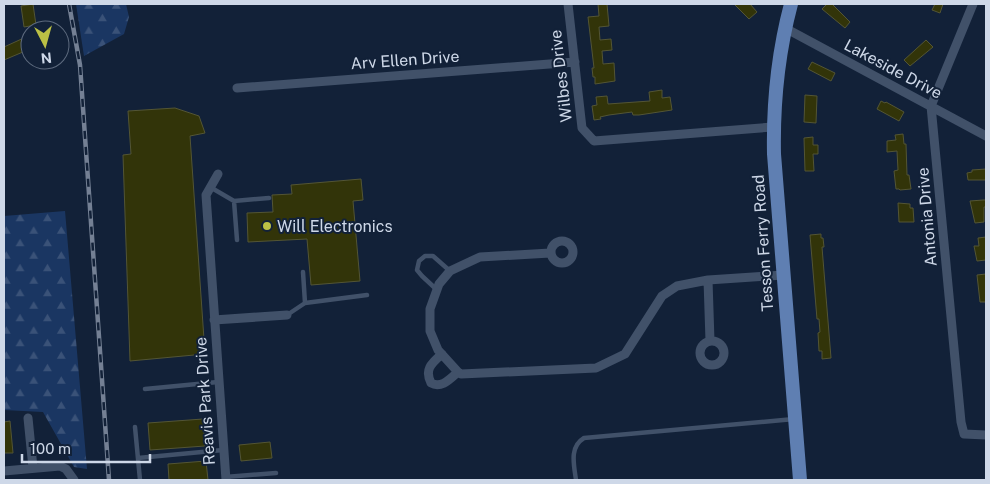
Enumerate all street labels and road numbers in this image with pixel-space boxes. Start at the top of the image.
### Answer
street label: Wilbes Drive [546,29,576,123]
street label: Lakeside Drive [841,35,945,103]
street label: Arv Ellen Drive [350,47,460,73]
street label: Antonia Drive [913,167,941,267]
street label: Tesson Ferry Road [749,174,777,312]
street label: Reavis Park Drive [191,336,219,466]

